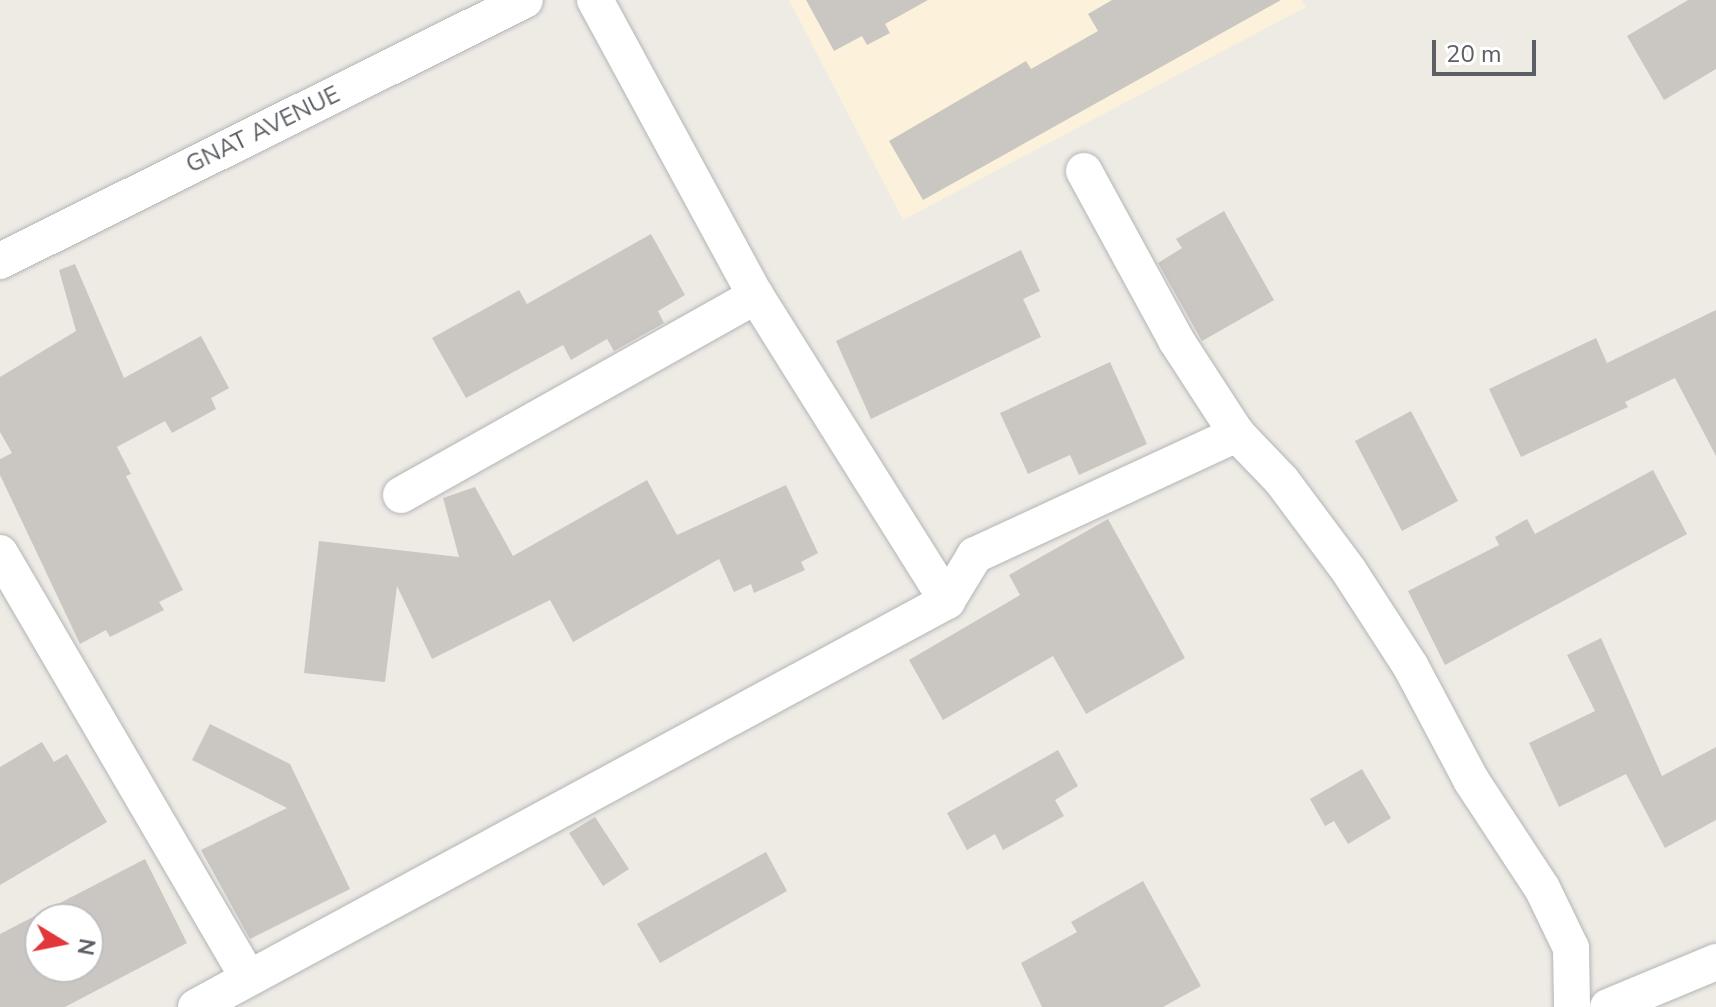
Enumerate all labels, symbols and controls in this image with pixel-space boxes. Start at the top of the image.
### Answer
scale bar [1436,24,1540,74]
text: 20 m [1446,38,1502,70]
street label: GNAT AVENUE [181,80,345,180]
north arrow [24,903,104,983]
text: N [69,936,102,958]

